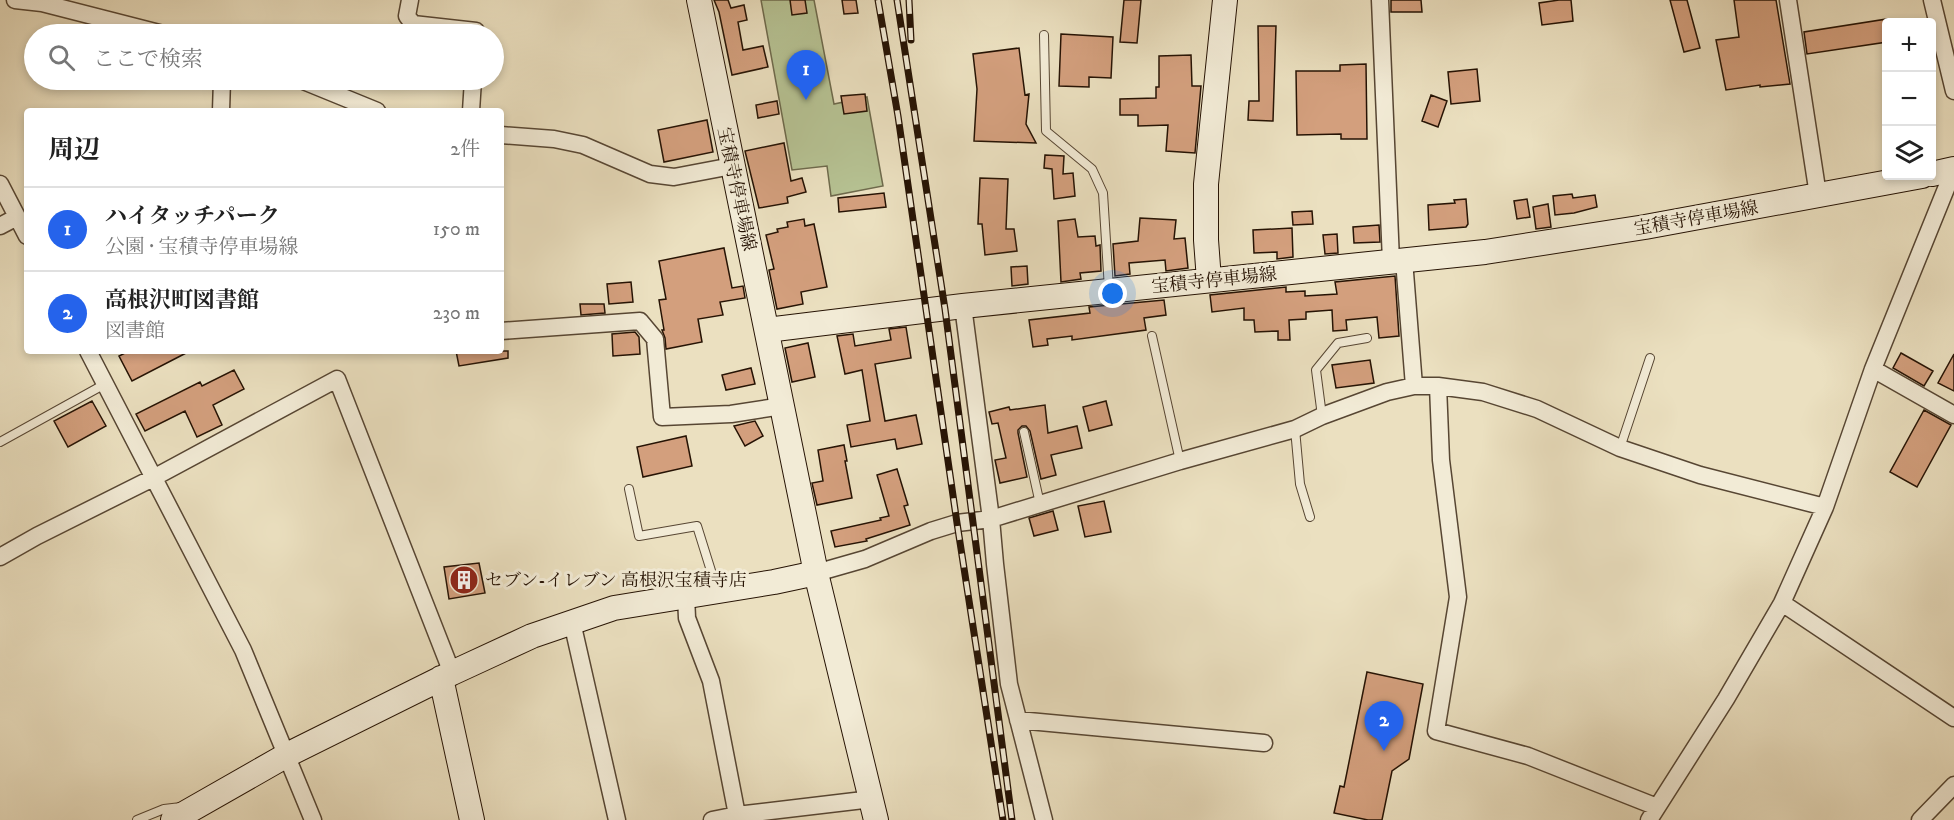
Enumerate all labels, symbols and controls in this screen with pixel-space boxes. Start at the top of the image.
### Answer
map controls [1882,18,1936,180]
button: + [1882,18,1936,72]
search box [24,24,504,90]
icon: search [45,41,78,74]
text: ここで検索 [93,46,203,73]
pin: 1 [786,51,826,100]
button: − [1882,72,1936,126]
street label: 宝積寺停車場線 [712,125,760,253]
button: layers [1882,126,1936,180]
text: 周辺 [48,134,100,167]
text: 2件 [450,137,480,162]
street label: 宝積寺停車場線 [1632,197,1760,241]
text: ハイタッチパーク [105,203,280,230]
text: 1 [64,217,71,242]
text: 150 m [433,217,480,242]
text: 公園 · 宝積寺停車場線 [105,235,298,260]
street label: 宝積寺停車場線 [1150,263,1278,299]
your location [1098,279,1127,308]
text: 高根沢町図書館 [105,287,259,314]
text: 2 [63,301,72,326]
text: 230 m [433,301,480,326]
text: 図書館 [105,319,165,344]
building icon: セブン-イレブン 高根沢宝積寺店 [448,564,480,596]
place label: セブン-イレブン 高根沢宝積寺店 [485,570,747,592]
pin: 2 [1364,702,1404,751]

